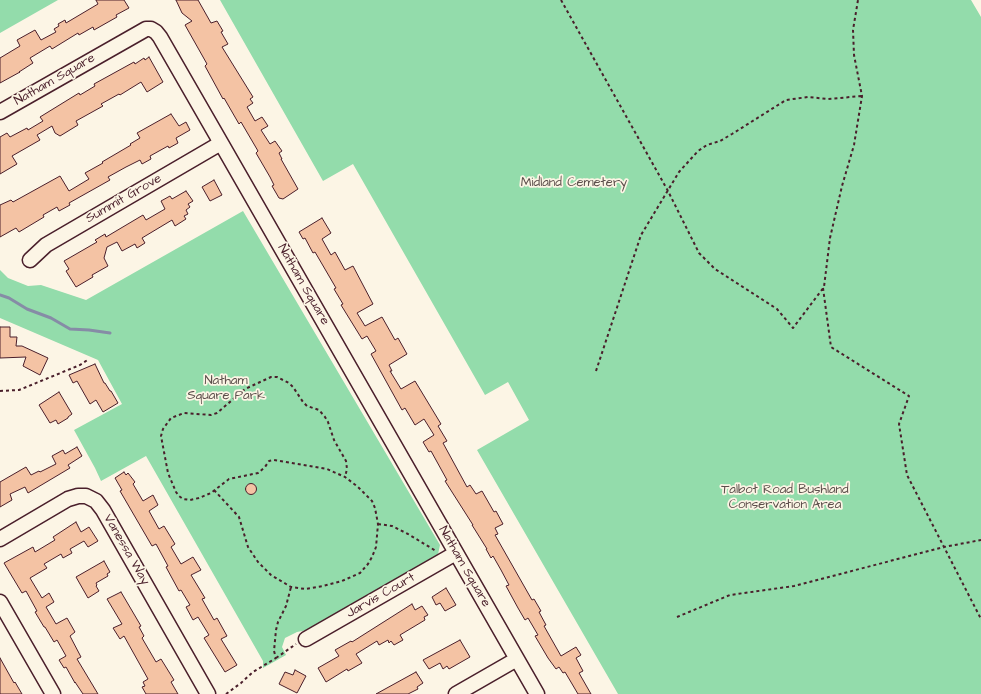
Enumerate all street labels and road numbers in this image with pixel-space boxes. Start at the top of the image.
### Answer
street label: Natham Square [12,51,98,109]
street label: Summit Grove [83,171,165,227]
street label: Natham Square [274,242,332,328]
street label: Vanessa Way [99,512,153,588]
street label: Natham Square [435,524,493,610]
street label: Jarvis Court [344,570,418,622]

